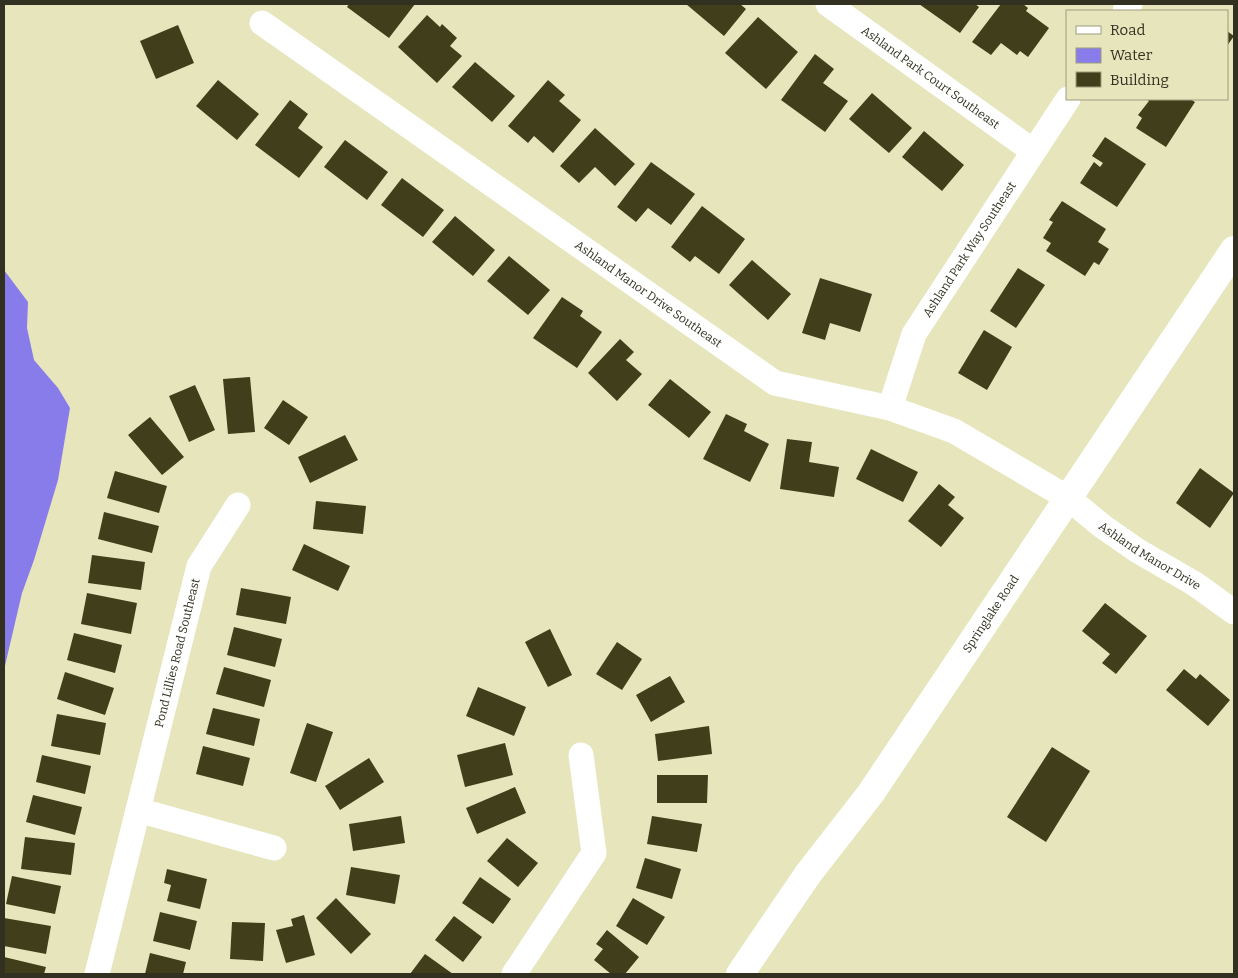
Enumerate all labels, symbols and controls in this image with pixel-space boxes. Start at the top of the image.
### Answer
legend [1066,10,1228,100]
text: Road [1110,21,1145,39]
street label: Ashland Park Court Southeast [859,23,1003,132]
text: Water [1110,46,1153,64]
text: Building [1110,71,1169,89]
street label: Ashland Park Way Southeast [920,179,1019,320]
street label: Ashland Manor Drive Southeast [572,238,725,351]
street label: Ashland Manor Drive [1096,519,1203,593]
street label: Springlake Road [960,572,1022,655]
street label: Pond Lillies Road Southeast [152,576,203,729]

